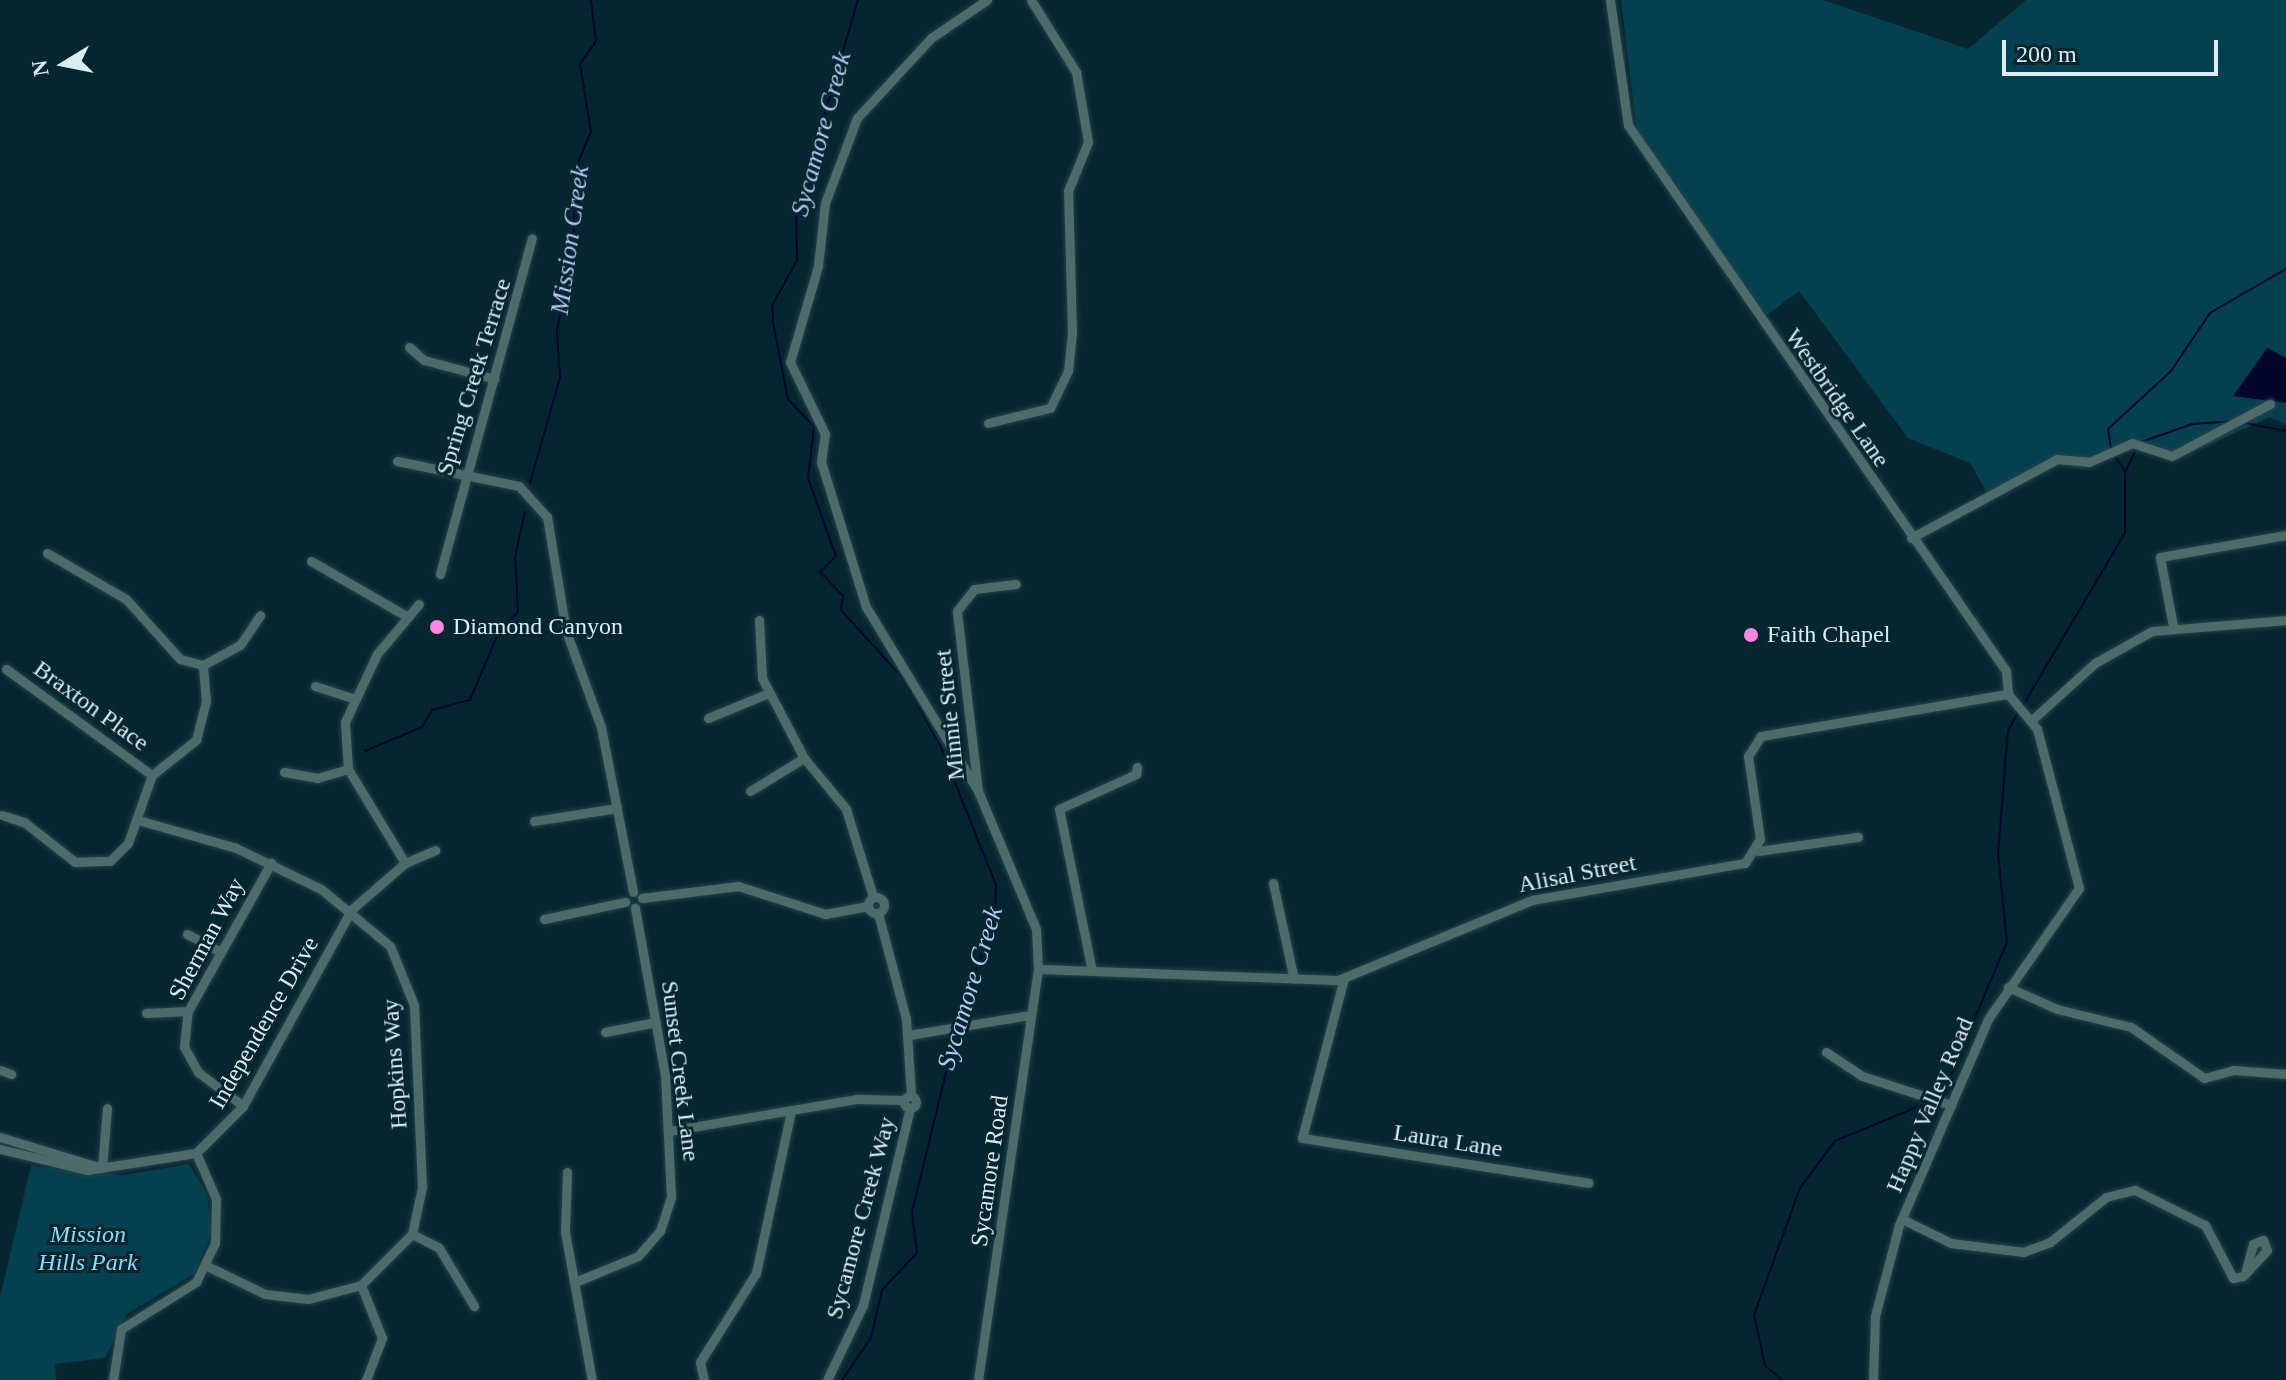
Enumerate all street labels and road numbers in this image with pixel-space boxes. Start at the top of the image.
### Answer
street label: Spring Creek Terrace [430,275,518,479]
street label: Westbridge Lane [1779,323,1895,473]
street label: Minnie Street [929,648,971,782]
street label: Braxton Place [28,655,154,757]
street label: Alisal Street [1516,848,1638,900]
street label: Sherman Way [163,873,251,1005]
street label: Independence Drive [203,932,325,1114]
street label: Sunset Creek Lane [655,979,705,1163]
street label: Hopkins Way [376,998,414,1130]
street label: Happy Valley Road [1880,1013,1980,1197]
street label: Sycamore Road [965,1093,1015,1249]
street label: Sycamore Creek Way [820,1114,902,1322]
street label: Laura Lane [1391,1118,1505,1164]

